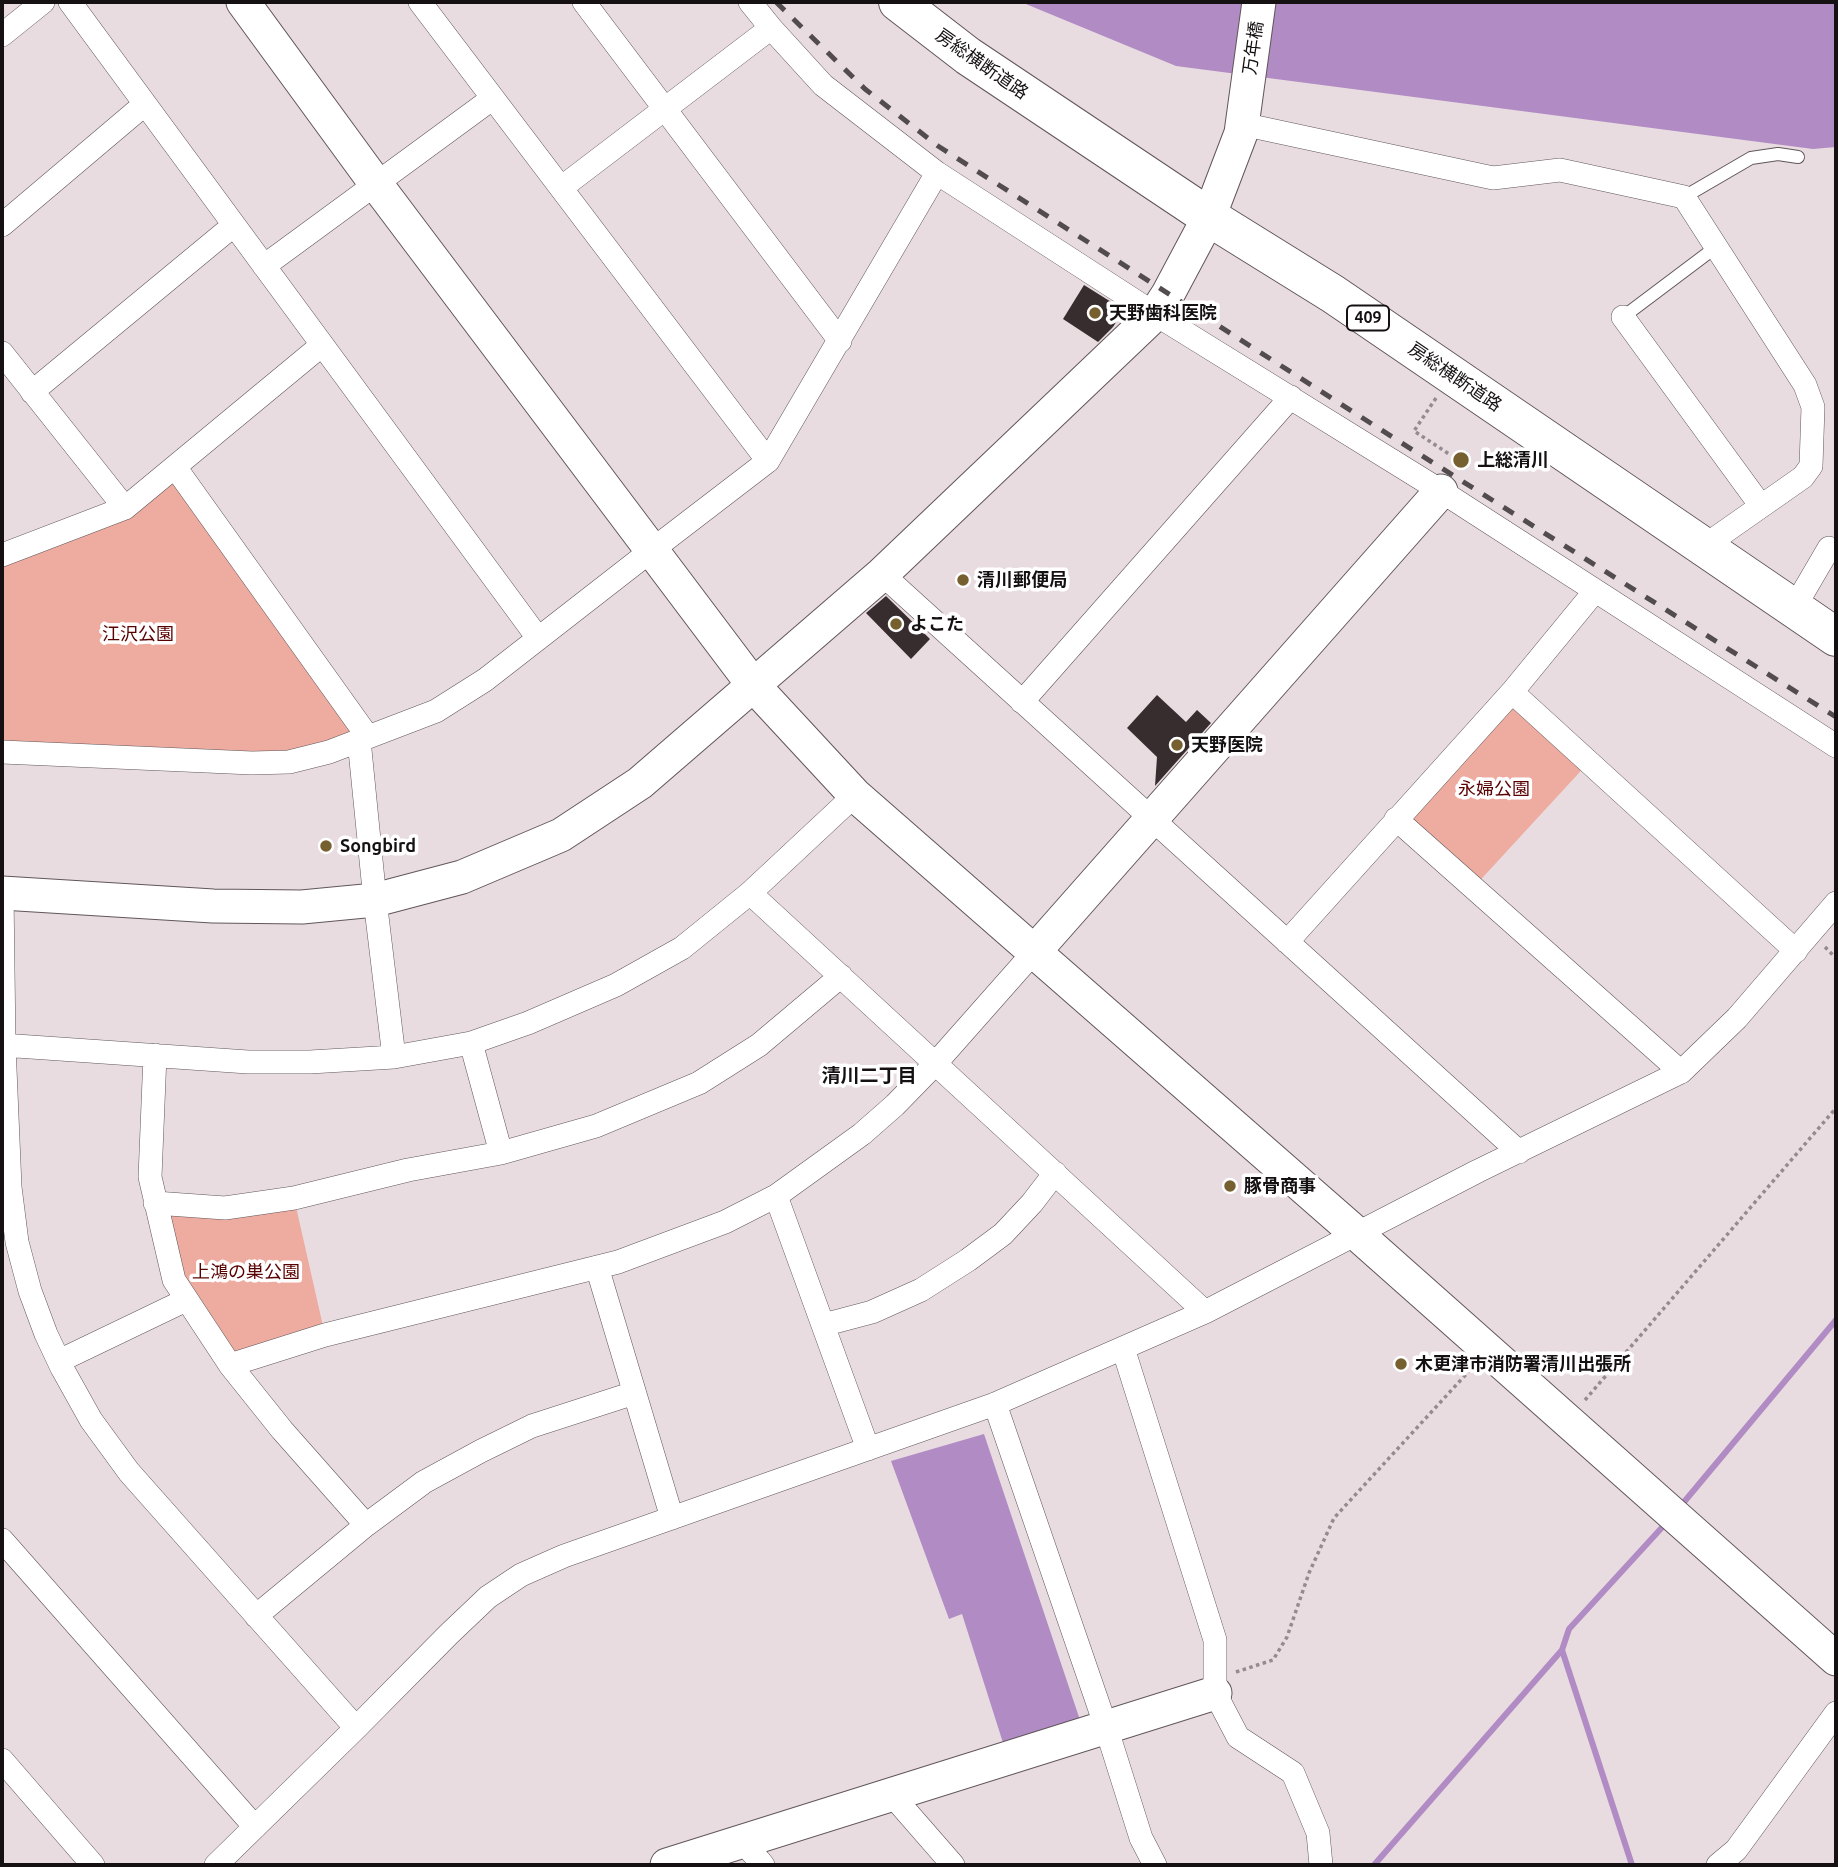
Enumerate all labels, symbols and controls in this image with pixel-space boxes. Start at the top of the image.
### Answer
street label: 万年橋 [1239,20,1267,76]
street label: 房総横断道路 [932,24,1032,104]
place label: 天野歯科医院 [1109,302,1217,324]
marker: 天野歯科医院 [1087,305,1103,321]
road number: 409 [1347,306,1389,330]
street label: 房総横断道路 [1404,338,1506,416]
place label: 上総清川 [1477,449,1549,471]
marker: 上総清川 [1451,450,1471,470]
place label: 清川郵便局 [977,569,1067,591]
marker: 清川郵便局 [955,572,971,588]
place label: よこた [910,613,964,635]
marker: よこた [888,616,904,632]
park label: 江沢公園 [102,623,174,645]
place label: 天野医院 [1191,734,1263,756]
marker: 天野医院 [1169,737,1185,753]
park label: 永婦公園 [1458,778,1530,800]
place label: Songbird [340,835,416,857]
marker: Songbird [318,838,334,854]
district label: 清川二丁目 [822,1065,916,1087]
place label: 豚骨商事 [1244,1175,1316,1197]
marker: 豚骨商事 [1222,1178,1238,1194]
park label: 上鴻の巣公園 [192,1261,300,1283]
place label: 木更津市消防署清川出張所 [1415,1353,1631,1375]
marker: 木更津市消防署清川出張所 [1393,1356,1409,1372]

